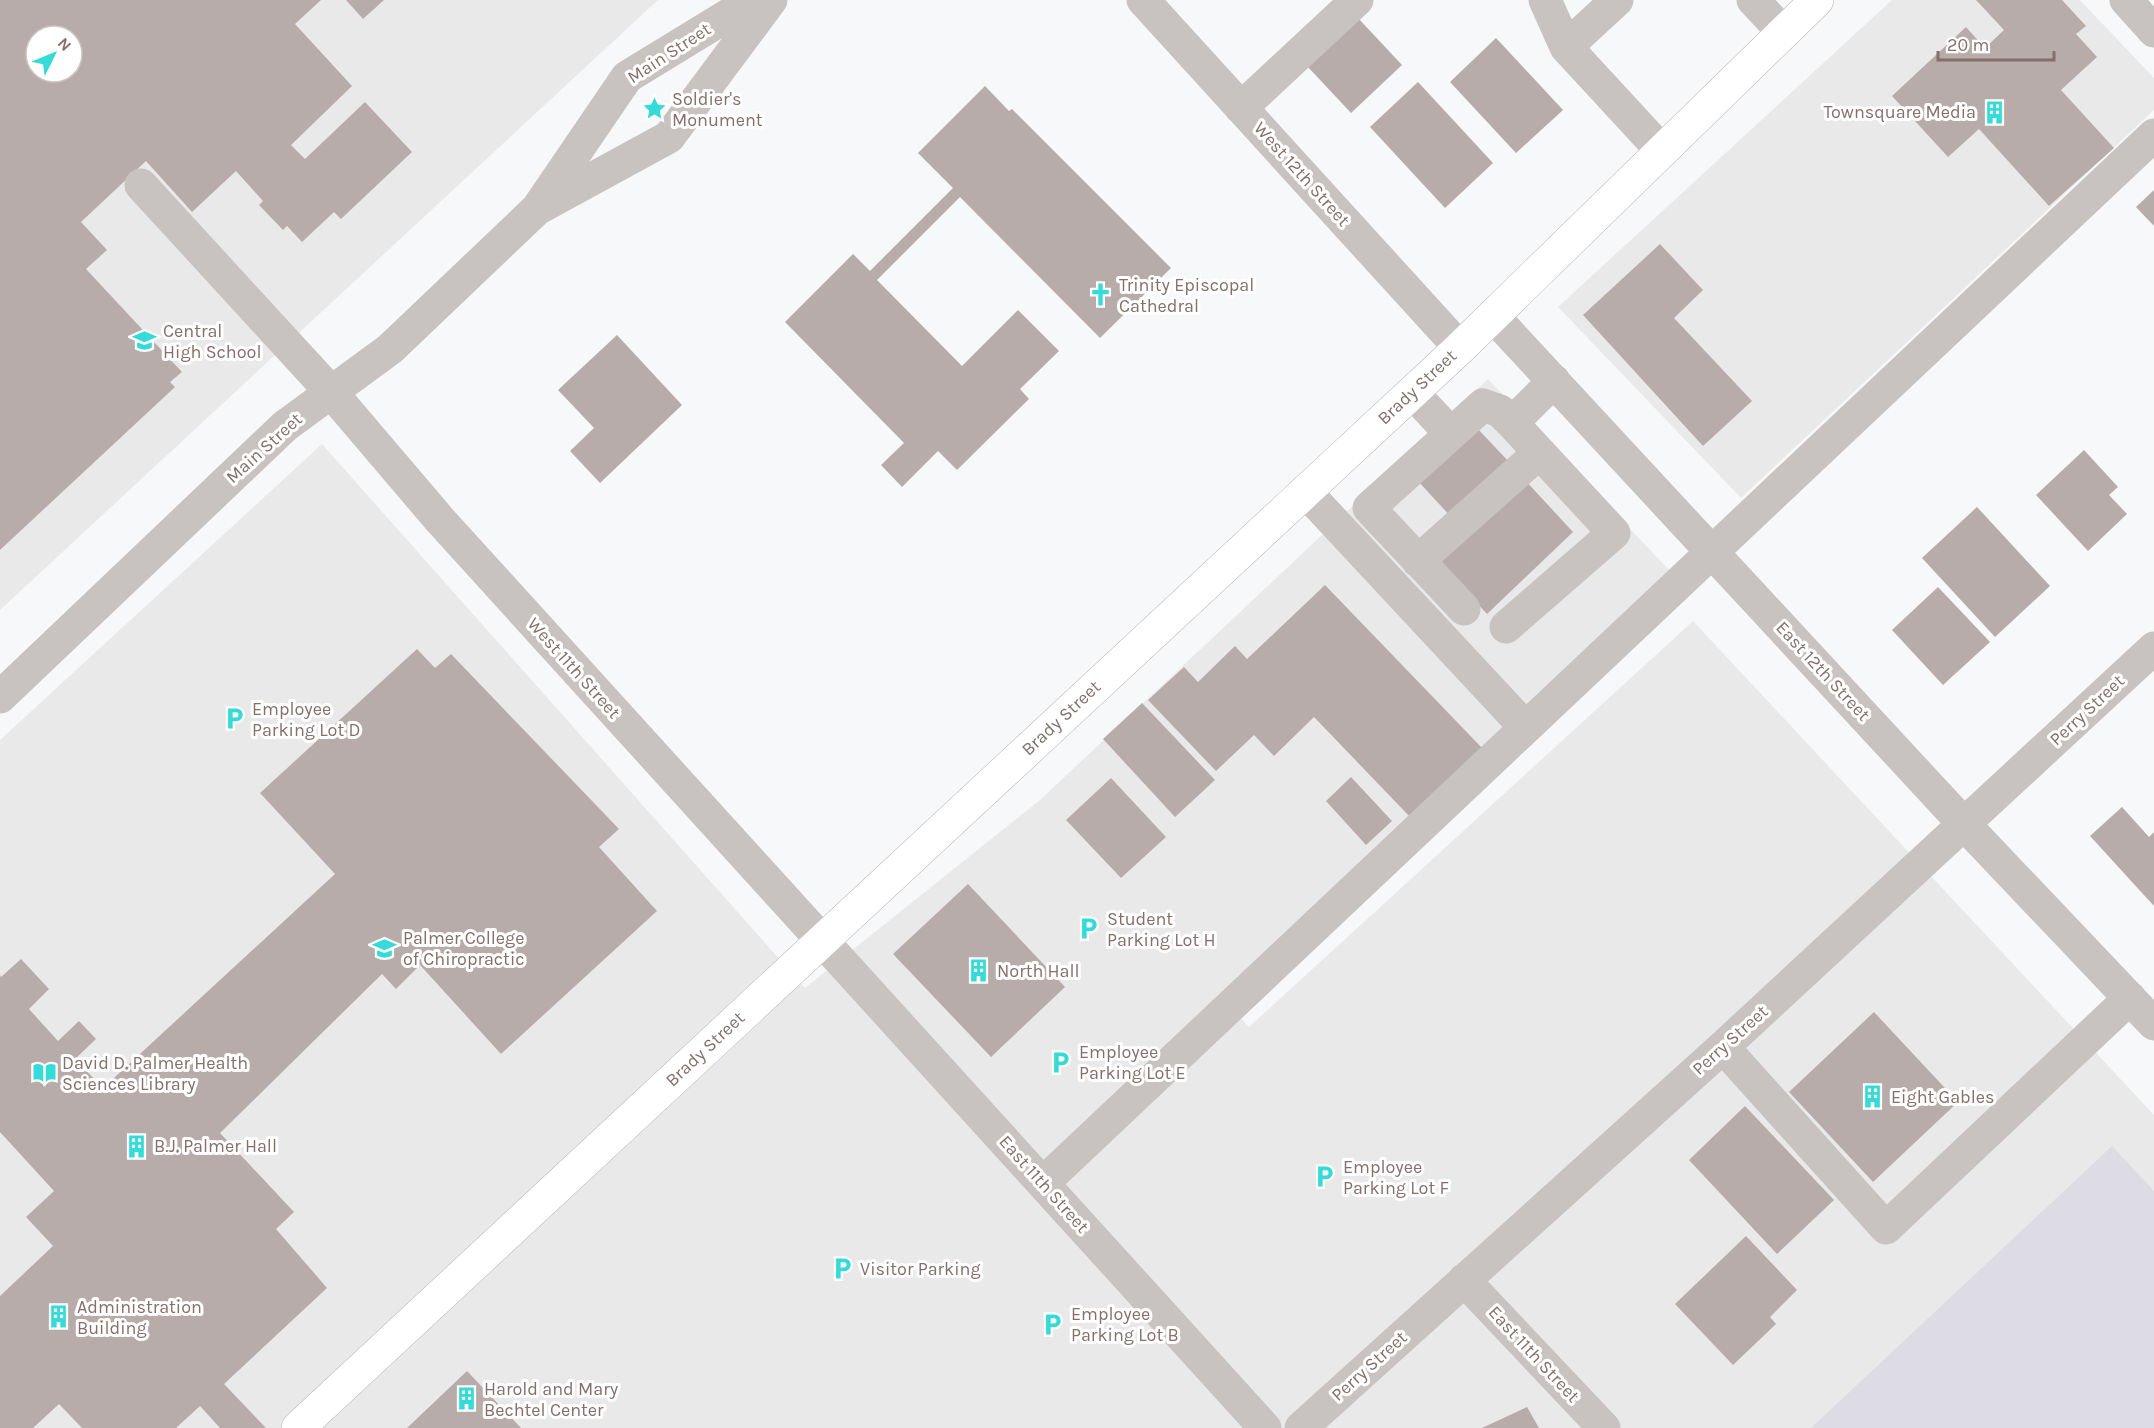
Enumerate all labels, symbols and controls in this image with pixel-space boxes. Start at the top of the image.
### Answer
street label: Main Street [623,18,715,88]
north arrow [24,24,84,84]
scale bar [1938,24,2054,62]
text: N [54,33,75,55]
text: 20 m [1947,34,1989,56]
place label: Soldier's Monument [672,88,763,131]
place icon: Soldier's Monument [641,96,667,122]
building icon: Townsquare Media [1981,99,2007,125]
place label: Townsquare Media [1823,101,1976,123]
street label: West 12th Street [1249,117,1355,231]
place label: Trinity Episcopal Cathedral [1119,274,1254,317]
church icon: Trinity Episcopal Cathedral [1088,282,1114,308]
place label: Central High School [163,320,261,363]
school or university icon: Central High School [132,328,158,354]
street label: Brady Street [1373,345,1461,429]
street label: Main Street [221,408,307,488]
street label: West 11th Street [523,613,625,723]
street label: East 12th Street [1771,617,1875,726]
street label: Perry Street [2045,670,2129,750]
street label: Brady Street [1017,676,1105,760]
place label: Employee Parking Lot D [252,698,360,741]
parking icon: Employee Parking Lot D [221,706,247,732]
place label: Student Parking Lot H [1107,908,1216,951]
parking icon: Student Parking Lot H [1076,916,1102,942]
place label: Palmer College of Chiropractic [403,927,525,970]
school or university icon: Palmer College of Chiropractic [372,935,398,961]
building icon: North Hall [966,958,992,984]
place label: North Hall [997,960,1080,982]
street label: Perry Street [1688,1000,1773,1080]
street label: Brady Street [661,1007,749,1091]
place label: Employee Parking Lot E [1079,1041,1186,1084]
parking icon: Employee Parking Lot E [1048,1049,1074,1075]
place label: David D. Palmer Health Sciences Library [62,1052,248,1095]
library icon: David D. Palmer Health Sciences Library [31,1060,57,1086]
building icon: Eight Gables [1860,1084,1886,1110]
place label: Eight Gables [1891,1086,1994,1108]
street label: East 11th Street [994,1131,1094,1238]
building icon: B.J. Palmer Hall [123,1133,149,1159]
place label: B.J. Palmer Hall [154,1135,277,1157]
place label: Employee Parking Lot F [1343,1156,1449,1199]
parking icon: Employee Parking Lot F [1312,1164,1338,1190]
parking icon: Visitor Parking [829,1256,855,1282]
place label: Visitor Parking [860,1258,981,1280]
place label: Administration Building [77,1296,202,1339]
street label: East 11th Street [1484,1301,1584,1407]
place label: Employee Parking Lot B [1071,1303,1179,1346]
building icon: Administration Building [46,1304,72,1330]
parking icon: Employee Parking Lot B [1040,1311,1066,1337]
street label: Perry Street [1327,1326,1412,1406]
place label: Harold and Mary Bechtel Center [484,1378,619,1421]
building icon: Harold and Mary Bechtel Center [453,1386,479,1412]

